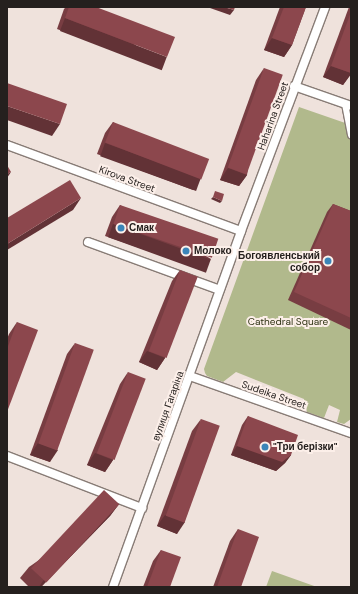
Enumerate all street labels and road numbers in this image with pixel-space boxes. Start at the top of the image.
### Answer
street label: Haharina Street [255,80,291,152]
street label: Kirova Street [97,163,157,195]
street label: вулиця Гагаріна [150,369,186,443]
street label: Sudeika Street [240,378,308,412]

